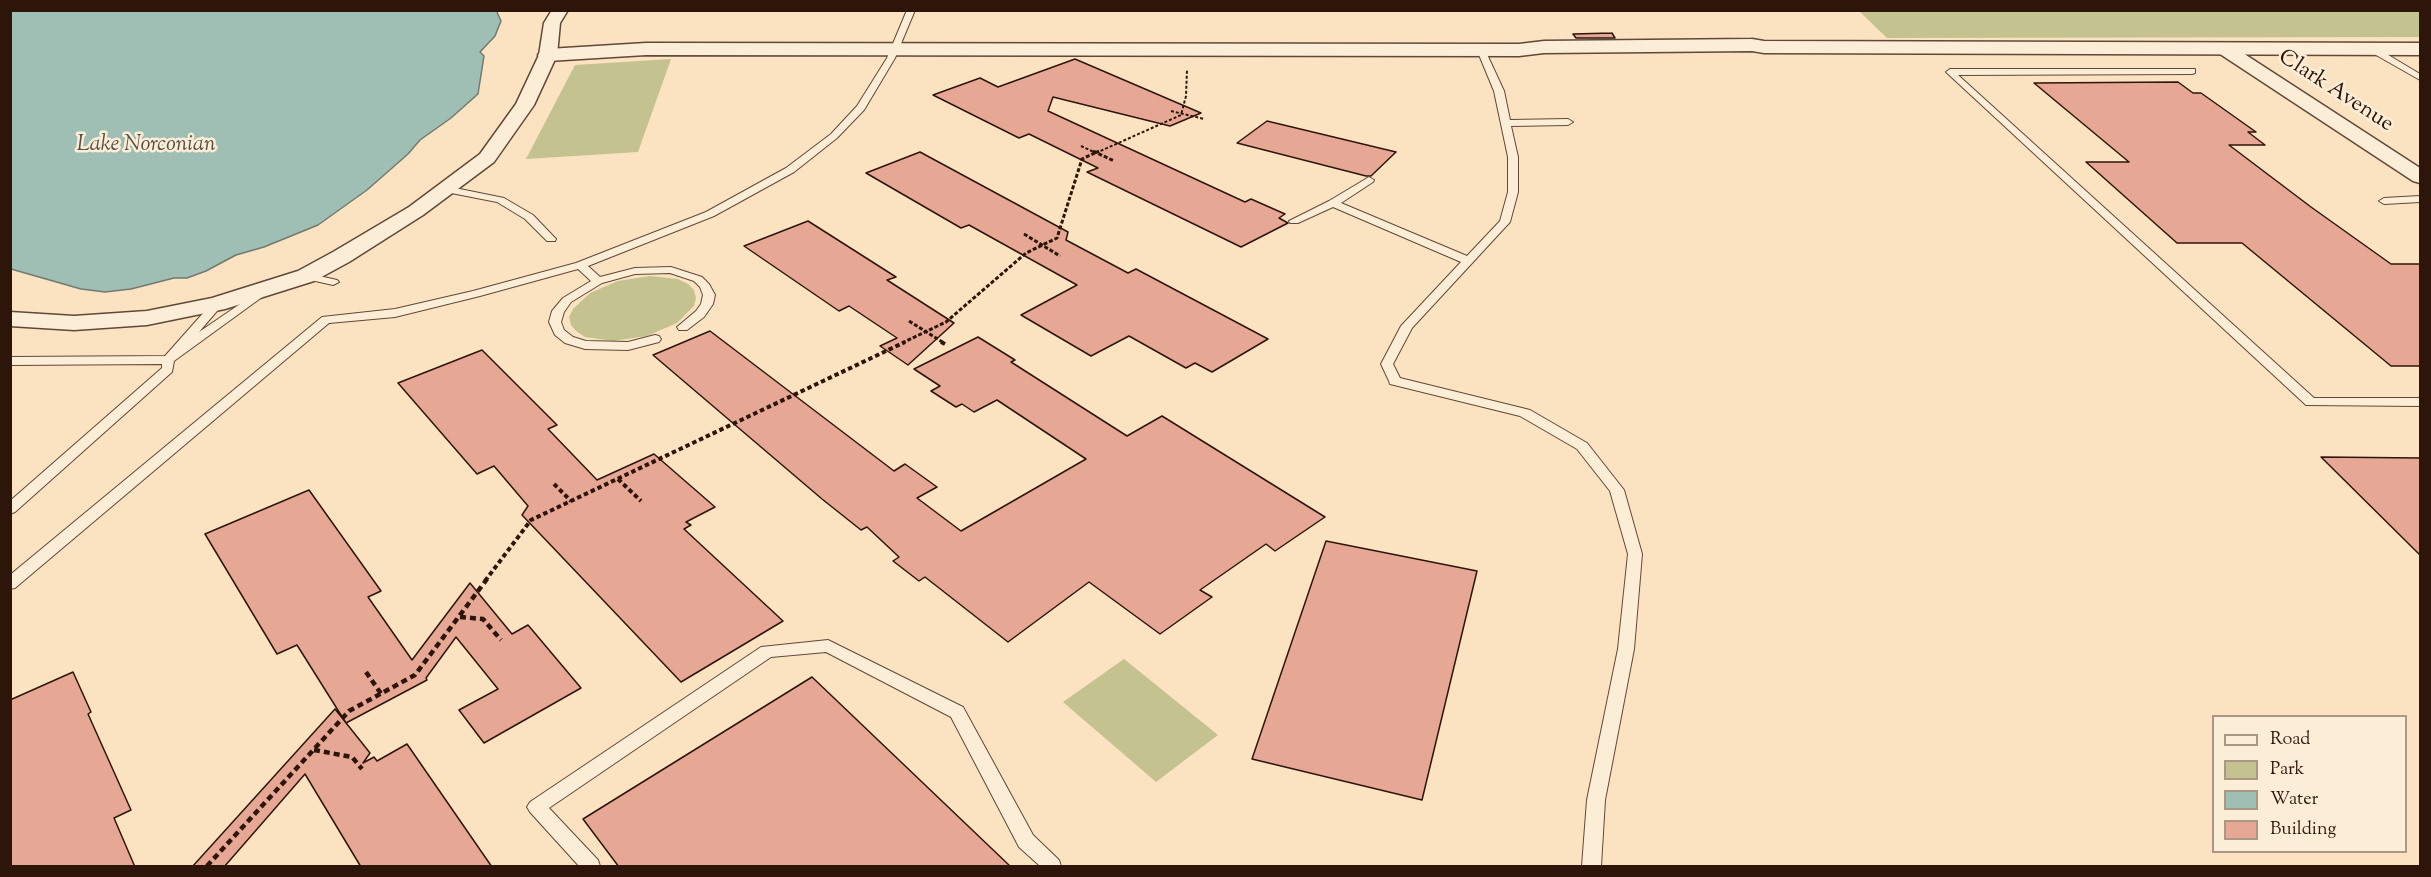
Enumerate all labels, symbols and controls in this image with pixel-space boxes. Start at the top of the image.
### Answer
street label: Clark Avenue [2272,45,2398,139]
water label: Lake Norconian [77,133,215,159]
legend [2212,715,2407,853]
text: Road [2270,727,2310,753]
text: Park [2270,757,2304,783]
text: Water [2270,787,2318,813]
text: Building [2270,817,2336,843]

